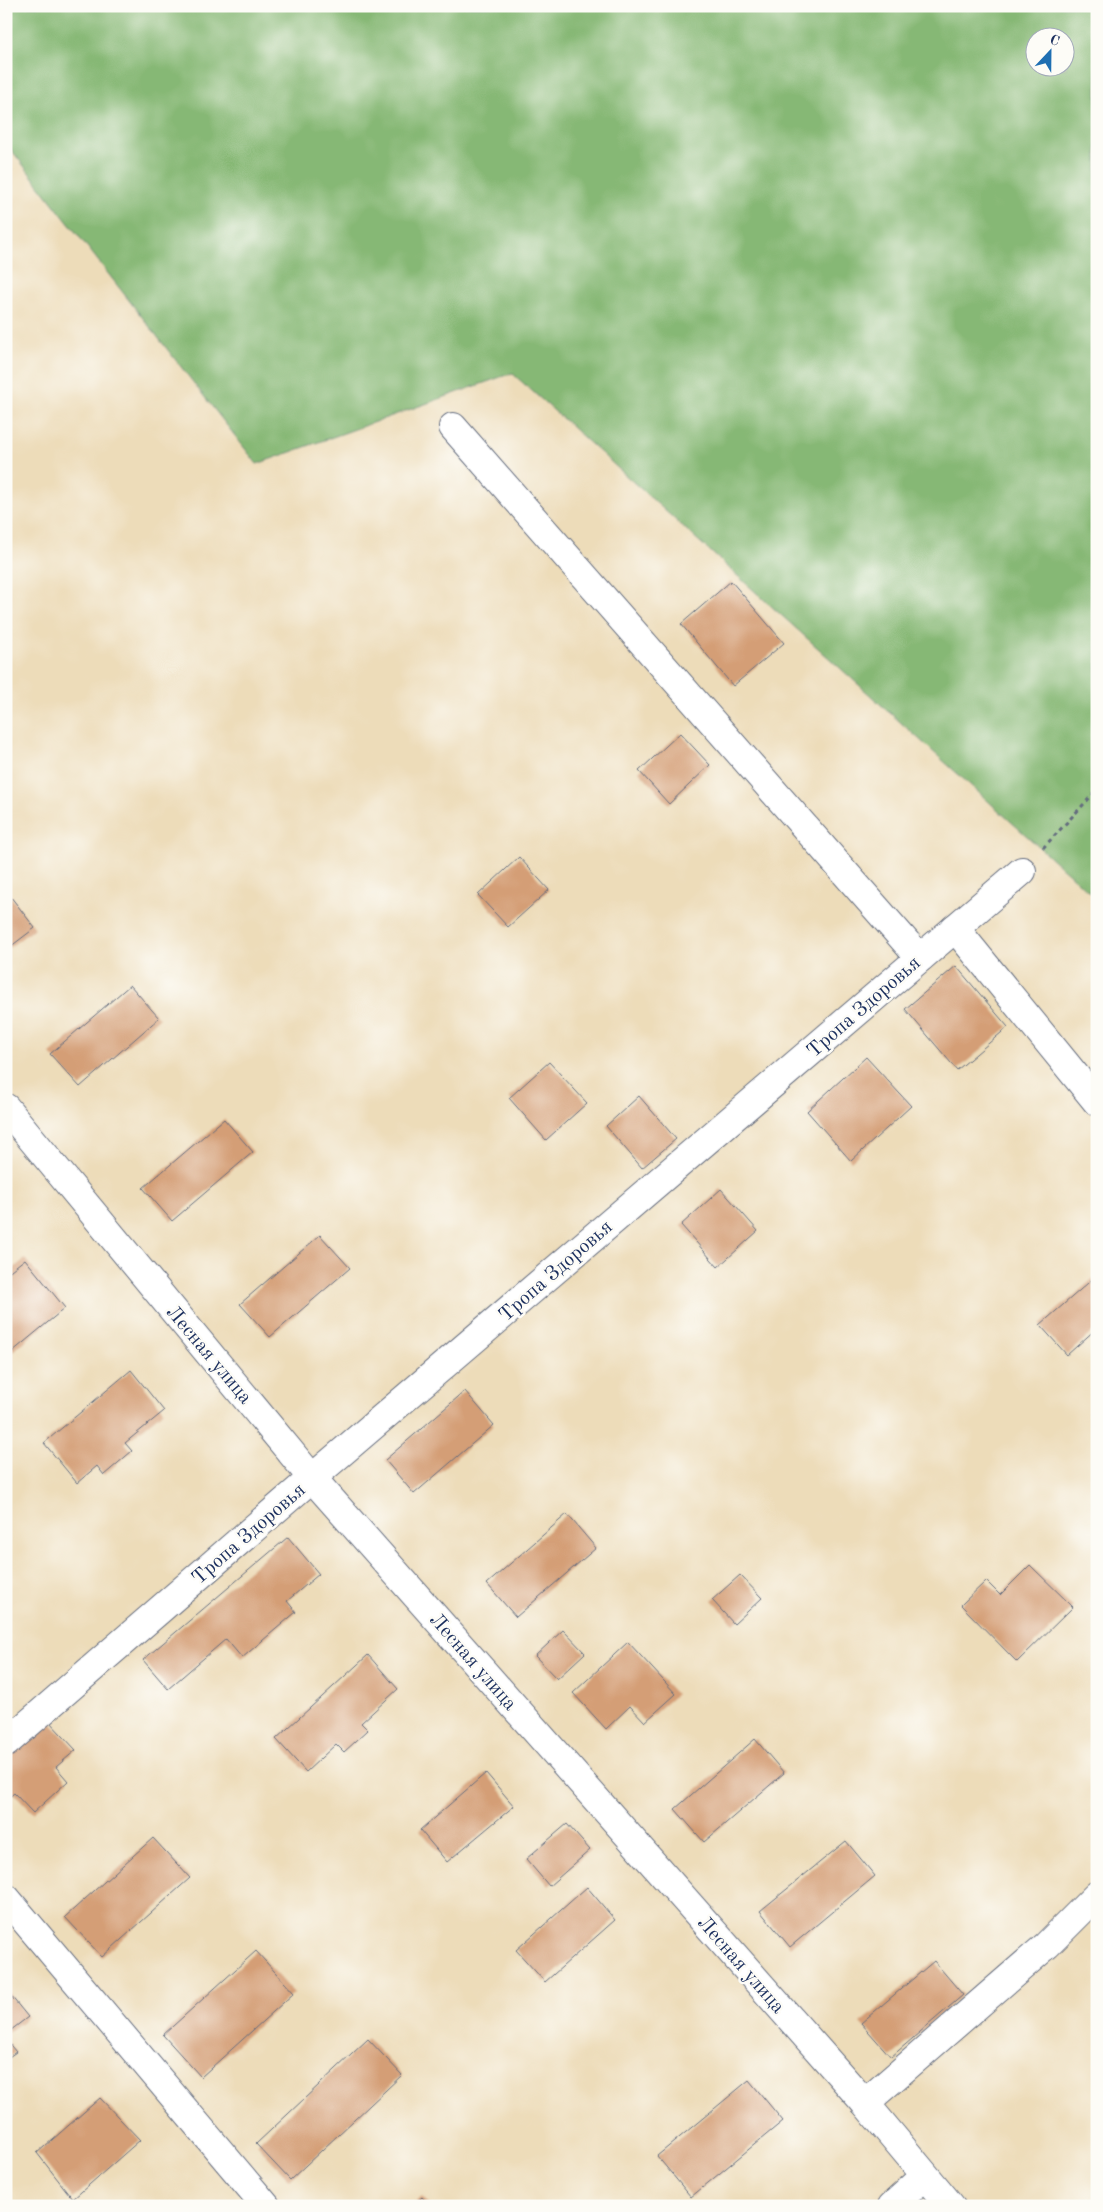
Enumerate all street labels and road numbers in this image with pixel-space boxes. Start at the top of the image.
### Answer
street label: Тропа Здоровья [804,953,925,1062]
street label: Тропа Здоровья [496,1217,617,1326]
street label: Лесная улица [162,1302,255,1408]
street label: Тропа Здоровья [189,1480,310,1589]
street label: Лесная улица [425,1610,520,1715]
street label: Лесная улица [693,1913,788,2018]

